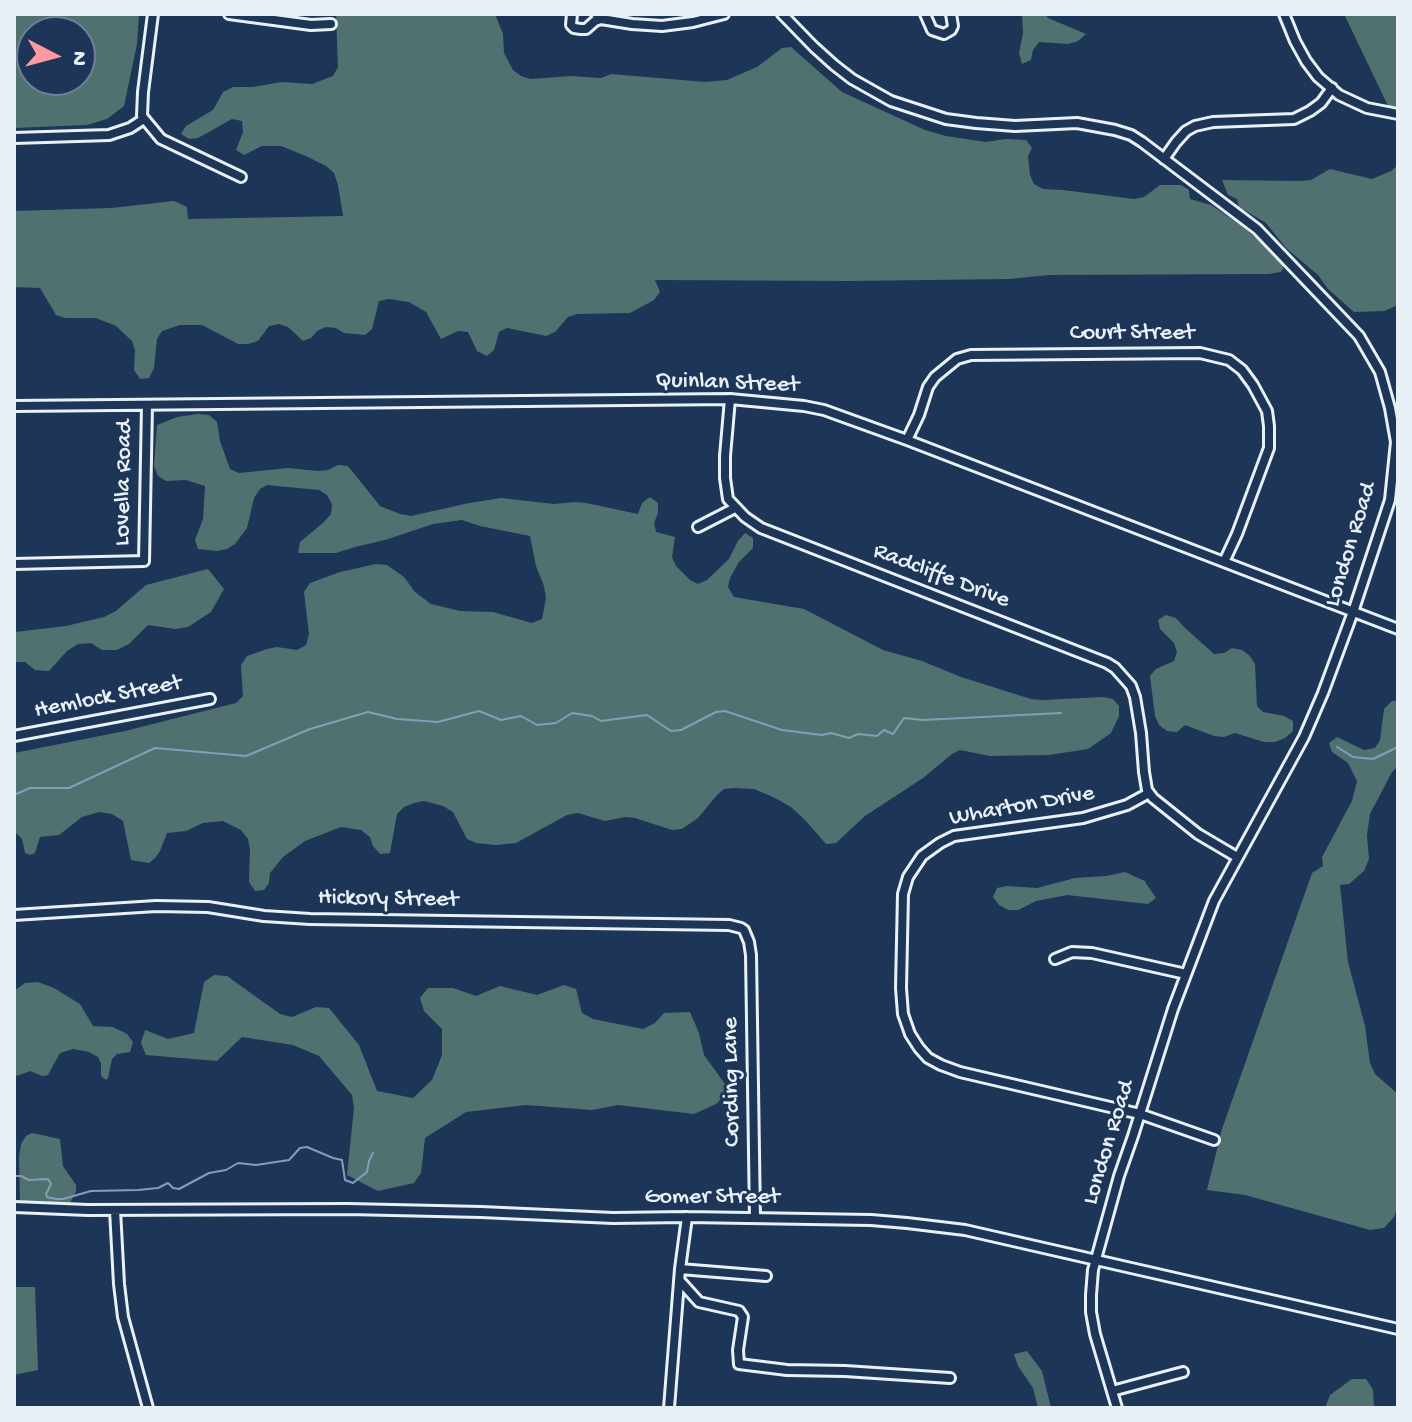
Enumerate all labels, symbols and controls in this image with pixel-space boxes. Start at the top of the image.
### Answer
north arrow [16,16,96,96]
text: N [64,50,92,67]
street label: Court Street [1070,320,1194,348]
street label: Quinlan Street [655,367,799,401]
street label: Lovella Road [110,420,140,546]
street label: London Road [1319,479,1385,611]
street label: Radcliffe Drive [869,538,1013,616]
street label: Hemlock Street [32,670,184,726]
street label: Wharton Drive [947,780,1097,834]
street label: Hickory Street [318,884,458,916]
street label: Cording Lane [717,1017,749,1147]
street label: London Road [1077,1077,1143,1209]
street label: Gomer Street [644,1184,780,1212]

